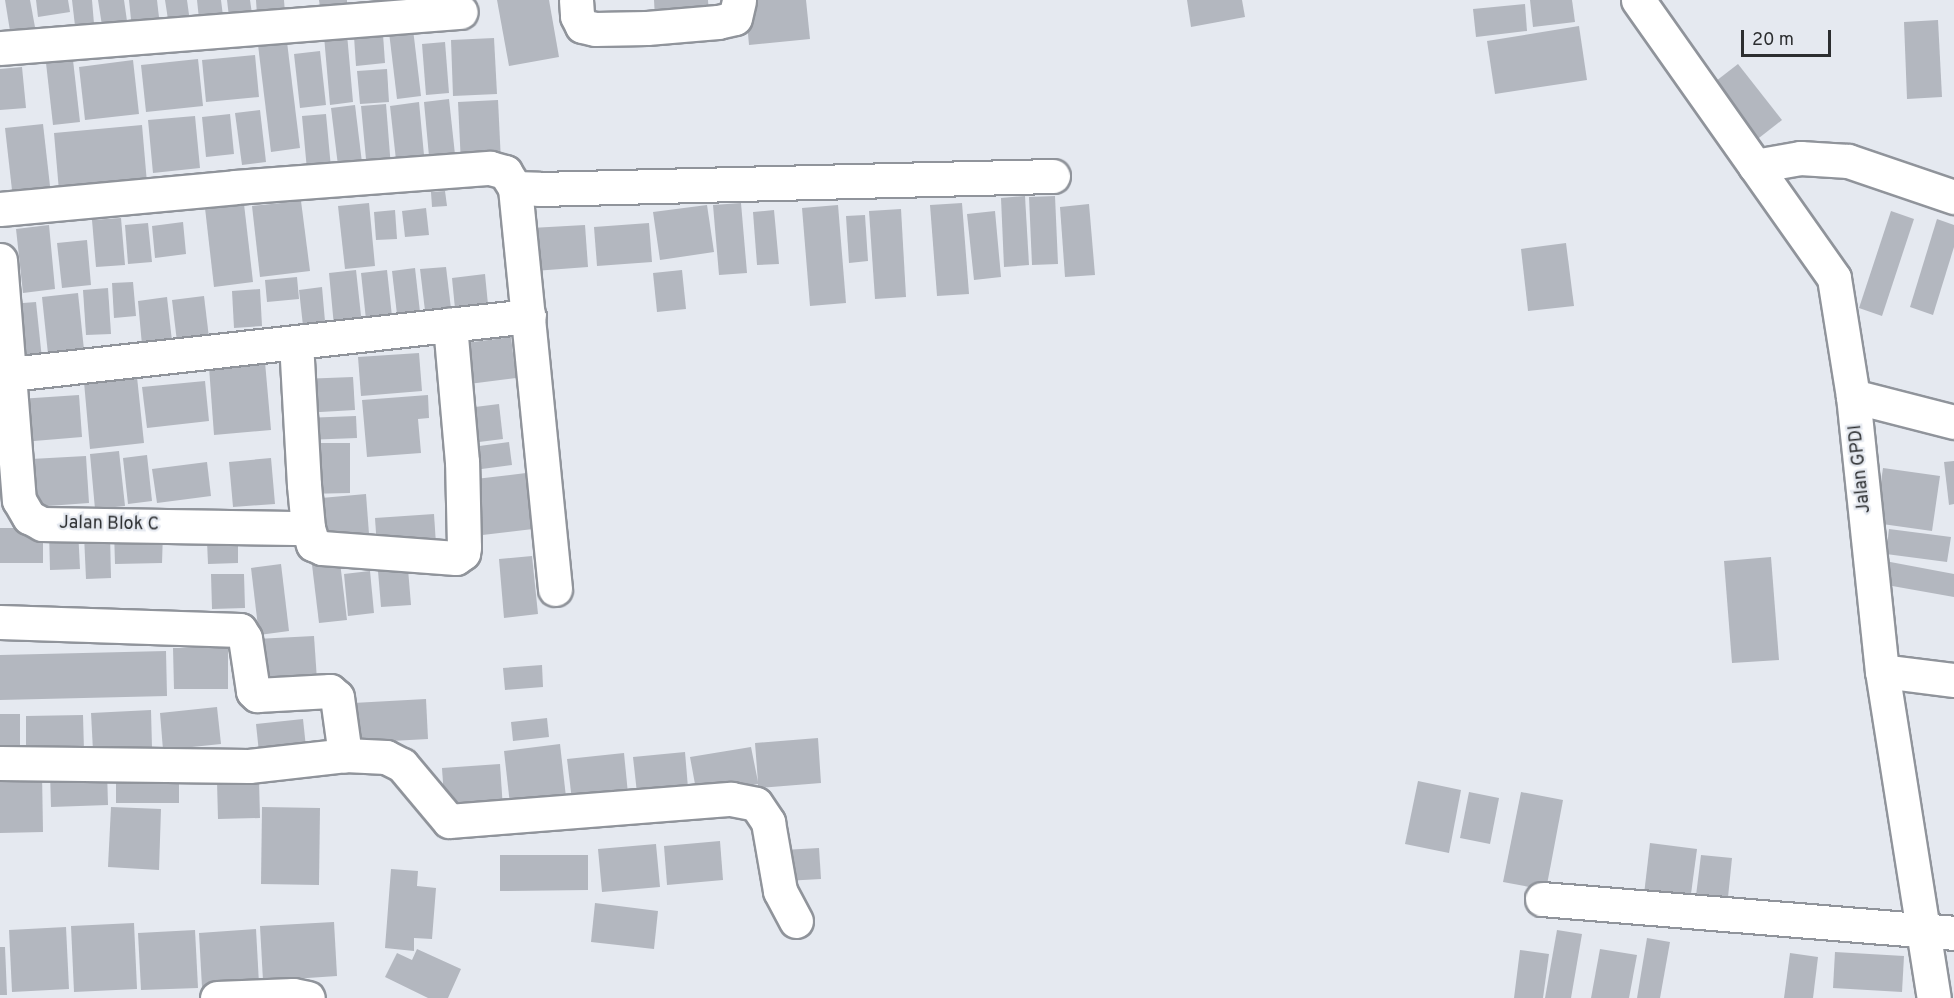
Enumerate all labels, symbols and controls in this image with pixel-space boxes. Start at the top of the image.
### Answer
scale bar [1744,18,1834,56]
text: 20 m [1752,29,1794,52]
street label: Jalan GPDI [1846,424,1876,514]
street label: Jalan Blok C [59,513,159,537]

